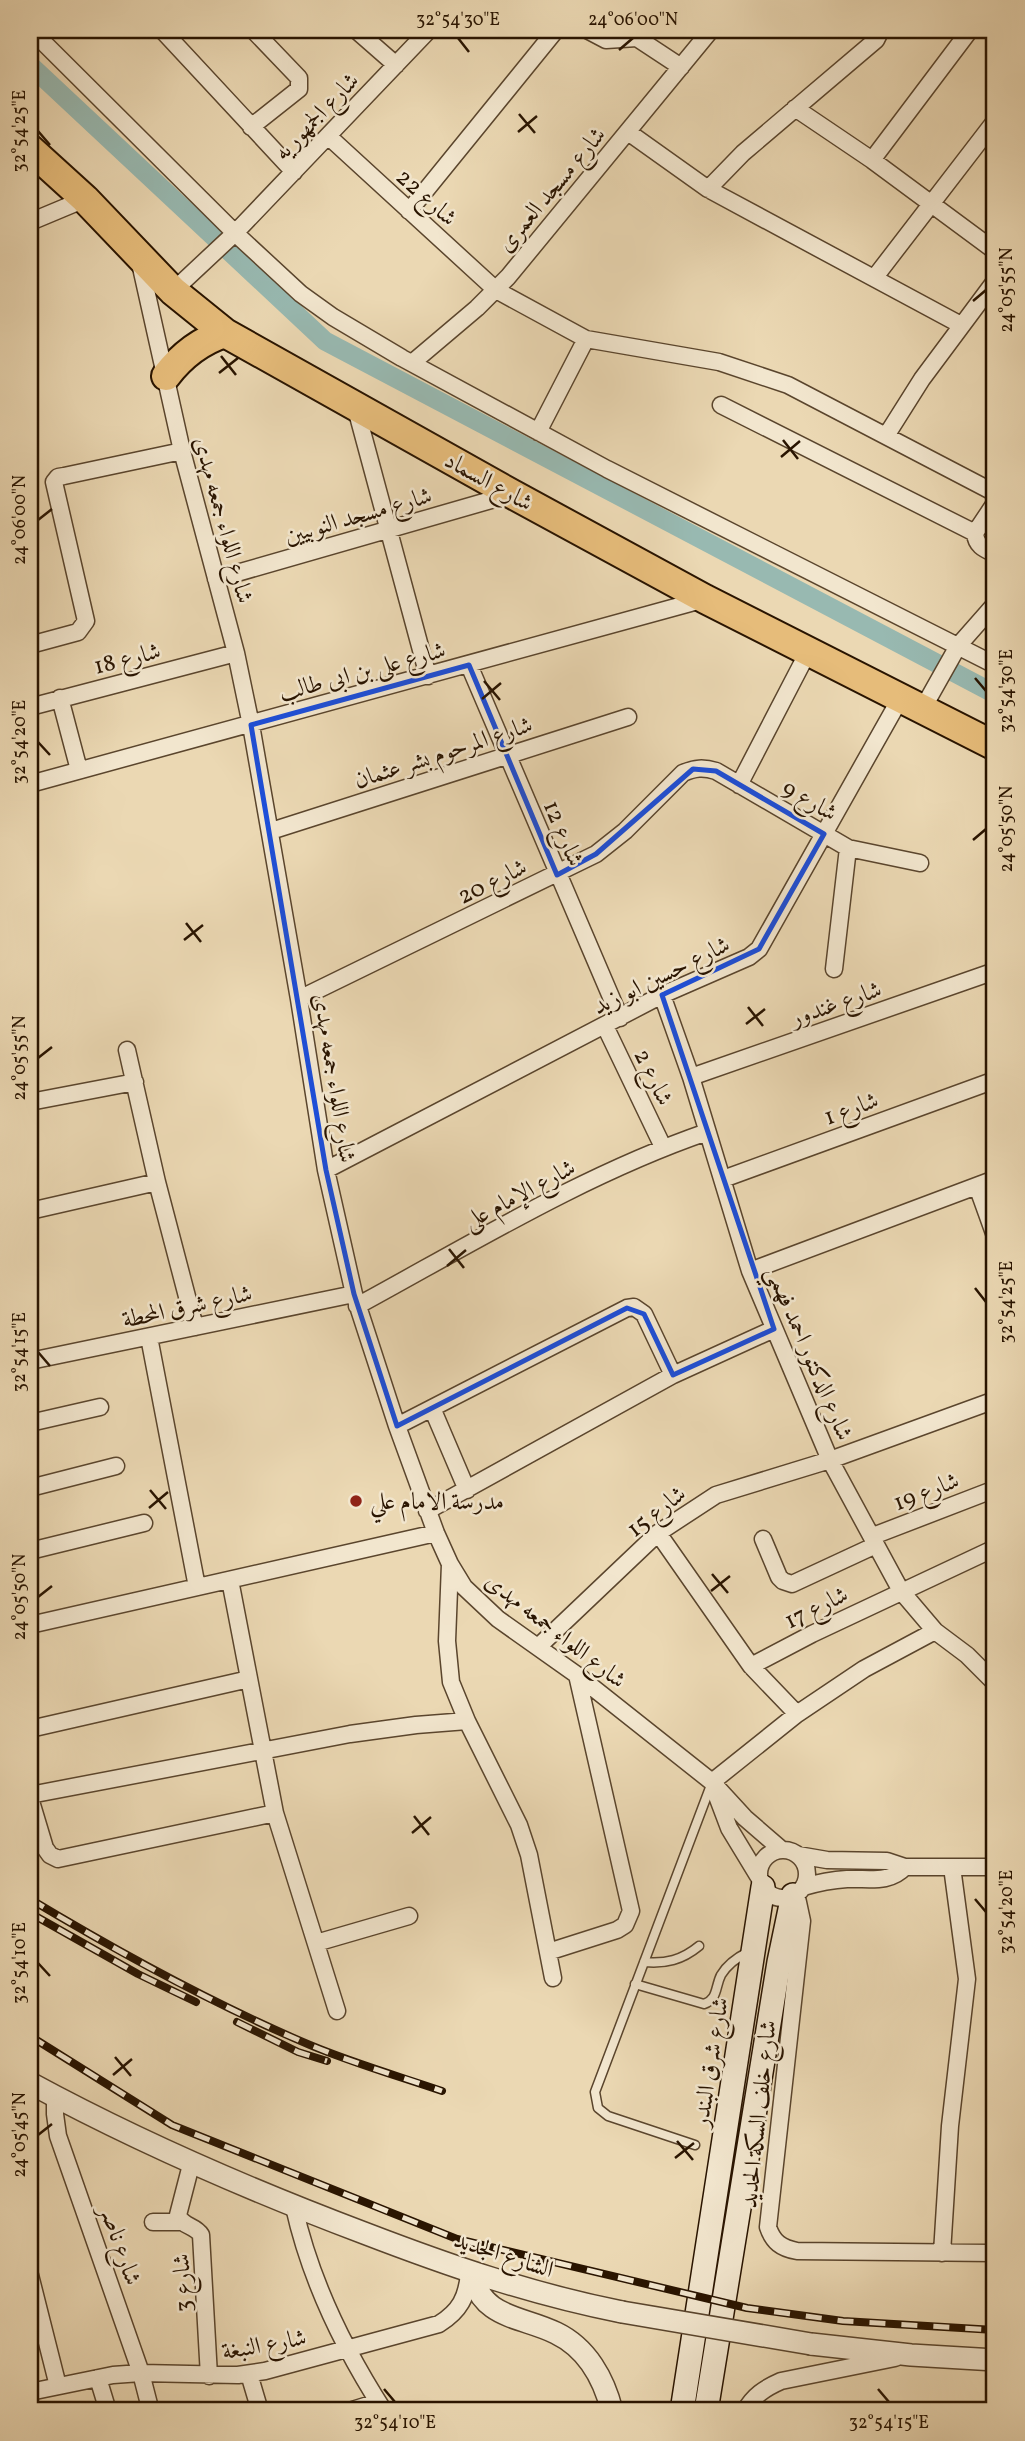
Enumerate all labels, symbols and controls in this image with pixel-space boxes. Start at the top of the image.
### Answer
text: 32°54'30"E [416,8,500,33]
text: 24°06'00"N [588,8,678,33]
street label: شارع الجمهوريه [267,66,369,170]
text: 32°54'25"E [8,89,33,172]
street label: شارع مسجد العمرى [490,120,616,261]
street label: شارع 22 [387,162,464,236]
text: 24°05'55"N [995,247,1020,333]
street label: شارع اللواء جمعه مهدى [183,433,261,608]
street label: شارع السماد [437,444,539,522]
text: 24°06'00"N [8,475,33,565]
street label: شارع مسجد النوبيين [281,480,437,555]
street label: شارع على بن ابى طالب [275,634,450,713]
street label: شارع 18 [90,635,165,686]
text: 32°54'30"E [995,649,1020,733]
text: 32°54'20"E [8,700,33,784]
street label: شارع المرحوم بشر عثمان [350,709,538,801]
street label: شارع 9 [774,772,843,832]
text: 24°05'50"N [995,786,1020,872]
street label: شارع 12 [532,796,591,872]
street label: شارع 20 [452,851,534,915]
street label: شارع حسين ابو زيد [588,929,737,1026]
street label: شارع غندور [785,973,887,1038]
street label: شارع اللواء جمعه مهدى [302,991,363,1166]
text: 24°05'55"N [8,1015,33,1101]
street label: شارع 2 [623,1044,680,1112]
street label: شارع 1 [820,1084,884,1136]
street label: شارع الإمام على [458,1152,583,1241]
text: 32°54'25"E [995,1260,1020,1343]
street label: شارع الدكتور احمد فهمي [752,1261,860,1448]
street label: شارع شرق المحطة [119,1278,256,1339]
text: 32°54'15"E [8,1312,33,1392]
street label: شارع 19 [889,1465,965,1522]
street label: شارع 15 [620,1478,695,1547]
place label: مدرسة الامام علي [370,1486,504,1524]
marker: مدرسة الامام علي [348,1493,364,1509]
text: 24°05'50"N [8,1554,33,1640]
street label: شارع اللواء جمعه مهدى [476,1565,633,1698]
street label: شارع 17 [779,1579,855,1640]
text: 32°54'20"E [995,1870,1020,1954]
text: 32°54'10"E [8,1922,33,2004]
street label: شارع شرق البندر [685,1995,740,2132]
street label: شارع خلف السكة الحديد [733,2018,788,2210]
text: 24°05'45"N [8,2092,33,2178]
street label: شارع ناصر [88,2198,149,2291]
street label: الشارع الجديد [449,2224,558,2289]
street label: شارع 3 [165,2253,204,2313]
street label: شارع النبغة [219,2322,310,2371]
text: 32°54'10"E [354,2411,436,2436]
text: 32°54'15"E [849,2411,929,2436]

